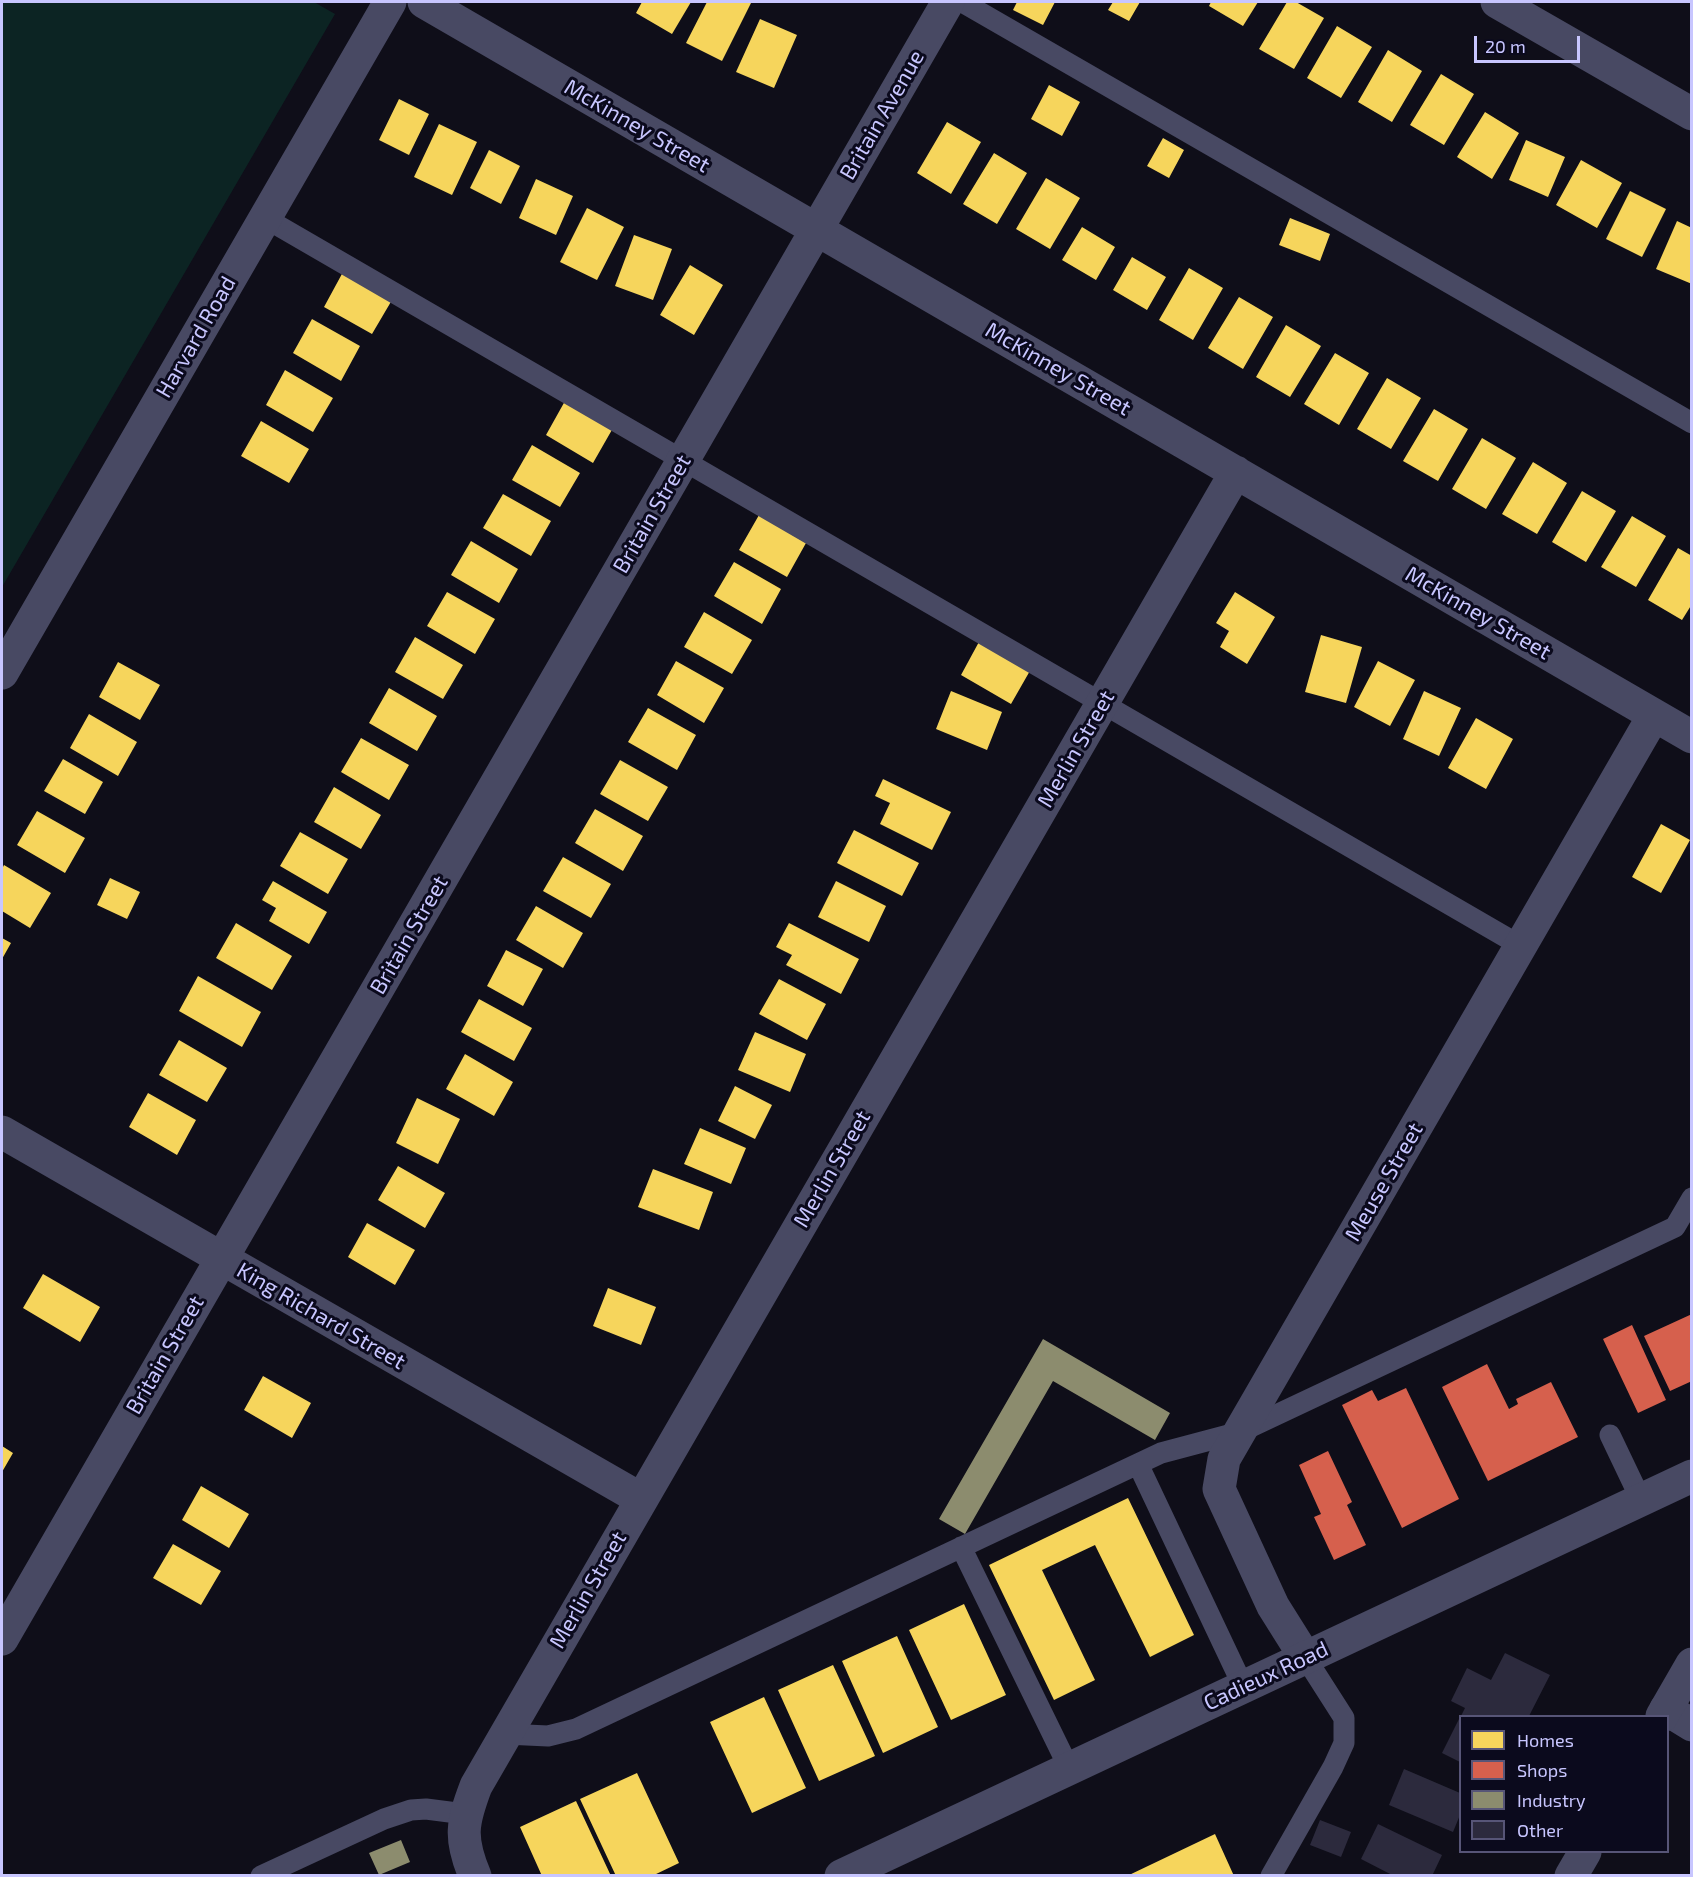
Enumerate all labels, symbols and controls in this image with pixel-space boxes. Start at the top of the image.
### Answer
scale bar [1477,24,1584,62]
text: 20 m [1485,35,1526,57]
street label: Britain Avenue [834,46,930,184]
street label: McKinney Street [560,74,714,178]
street label: Harvard Road [151,272,241,402]
street label: McKinney Street [981,317,1135,421]
street label: Britain Street [607,450,697,578]
street label: McKinney Street [1401,561,1555,665]
street label: Merlin Street [1032,686,1120,812]
street label: Britain Street [364,871,454,999]
street label: Merlin Street [788,1106,876,1232]
street label: Meuse Street [1339,1118,1429,1246]
street label: King Richard Street [232,1257,410,1375]
street label: Britain Street [120,1291,210,1419]
street label: Merlin Street [544,1527,632,1653]
street label: Cadieux Road [1200,1636,1332,1716]
legend [1459,1715,1669,1853]
text: Homes [1517,1729,1574,1751]
text: Shops [1517,1759,1567,1781]
text: Industry [1517,1789,1586,1811]
text: Other [1517,1819,1563,1841]

